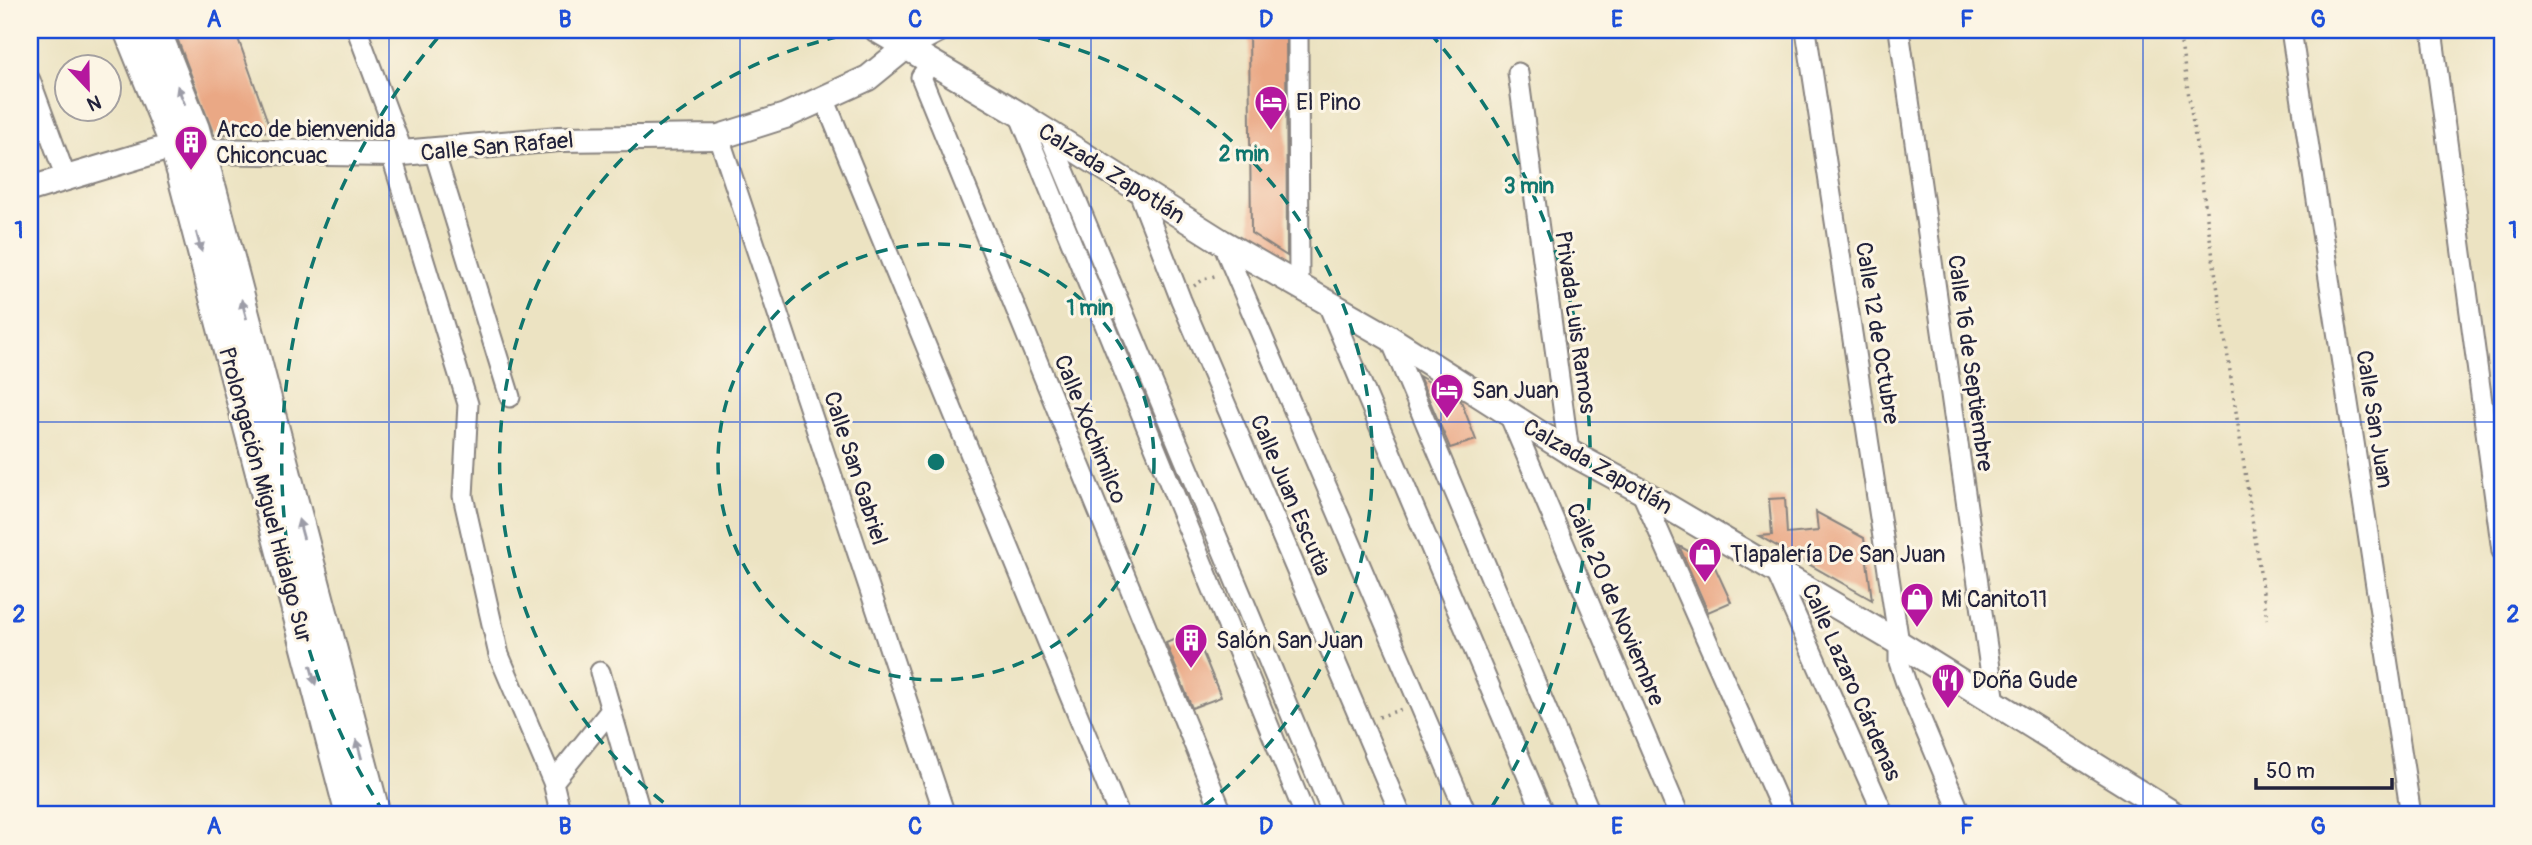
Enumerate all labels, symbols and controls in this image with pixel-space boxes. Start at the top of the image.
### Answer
text: A [207,5,222,34]
text: B [558,5,572,34]
text: C [908,5,922,34]
text: D [1259,5,1273,34]
text: E [1611,5,1623,34]
text: F [1960,5,1974,34]
text: G [2310,5,2326,34]
north arrow [52,52,122,122]
hotel icon: El Pino [1252,83,1290,132]
one-way arrow [176,85,187,106]
place label: El Pino [1296,88,1361,117]
text: N [83,89,104,116]
place label: Arco de bienvenida Chiconcuac [216,115,396,170]
street label: Calzada Zapotlán [1033,117,1191,230]
building icon: Arco de bienvenida Chiconcuac [172,123,210,172]
street label: Calle San Rafael [419,125,575,168]
text: 2 min [1219,141,1269,168]
text: 3 min [1504,173,1554,200]
text: 1 [15,216,24,245]
text: 1 [2509,216,2518,245]
street label: Privada Luis Ramos [1548,229,1603,415]
one-way arrow [195,232,205,253]
street label: Calle 12 de Octubre [1849,240,1906,427]
street label: Calle 16 de Septiembre [1941,253,2000,474]
text: 1 min [1067,295,1114,322]
one-way arrow [238,298,249,320]
street label: Prolongación Miguel Hidalgo Sur [212,344,319,646]
street label: Calle San Juan [2349,348,2400,490]
street label: Calle Xochimilco [1048,351,1134,508]
hotel icon: San Juan [1428,371,1466,420]
place label: San Juan [1472,376,1559,405]
street label: Calle San Gabriel [817,388,894,549]
street label: Calle Juan Escutia [1244,410,1338,580]
street label: Calzada Zapotlán [1518,412,1678,521]
centre of rings [924,450,948,474]
street label: Calle 20 de Noviembre [1560,498,1672,711]
one-way arrow [296,518,306,539]
shop icon: Tlapalería De San Juan [1686,535,1724,584]
place label: Tlapalería De San Juan [1730,540,1945,569]
street label: Calle Lazaro Cárdenas [1795,579,1908,785]
shop icon: Mi Canito11 [1898,580,1936,629]
place label: Mi Canito11 [1941,585,2048,614]
text: 2 [13,600,26,629]
text: 2 [2507,600,2520,629]
building icon: Salón San Juan [1172,621,1210,670]
place label: Salón San Juan [1216,626,1363,655]
restaurant icon: Doña Gude [1929,661,1967,710]
one-way arrow [308,664,319,686]
place label: Doña Gude [1972,666,2078,695]
one-way arrow [353,738,364,760]
scale bar [2256,747,2392,791]
text: 50 m [2266,758,2315,785]
text: A [207,812,222,841]
text: B [558,812,572,841]
text: C [908,812,922,841]
text: D [1259,812,1273,841]
text: E [1611,812,1623,841]
text: F [1960,812,1974,841]
text: G [2310,812,2326,841]

